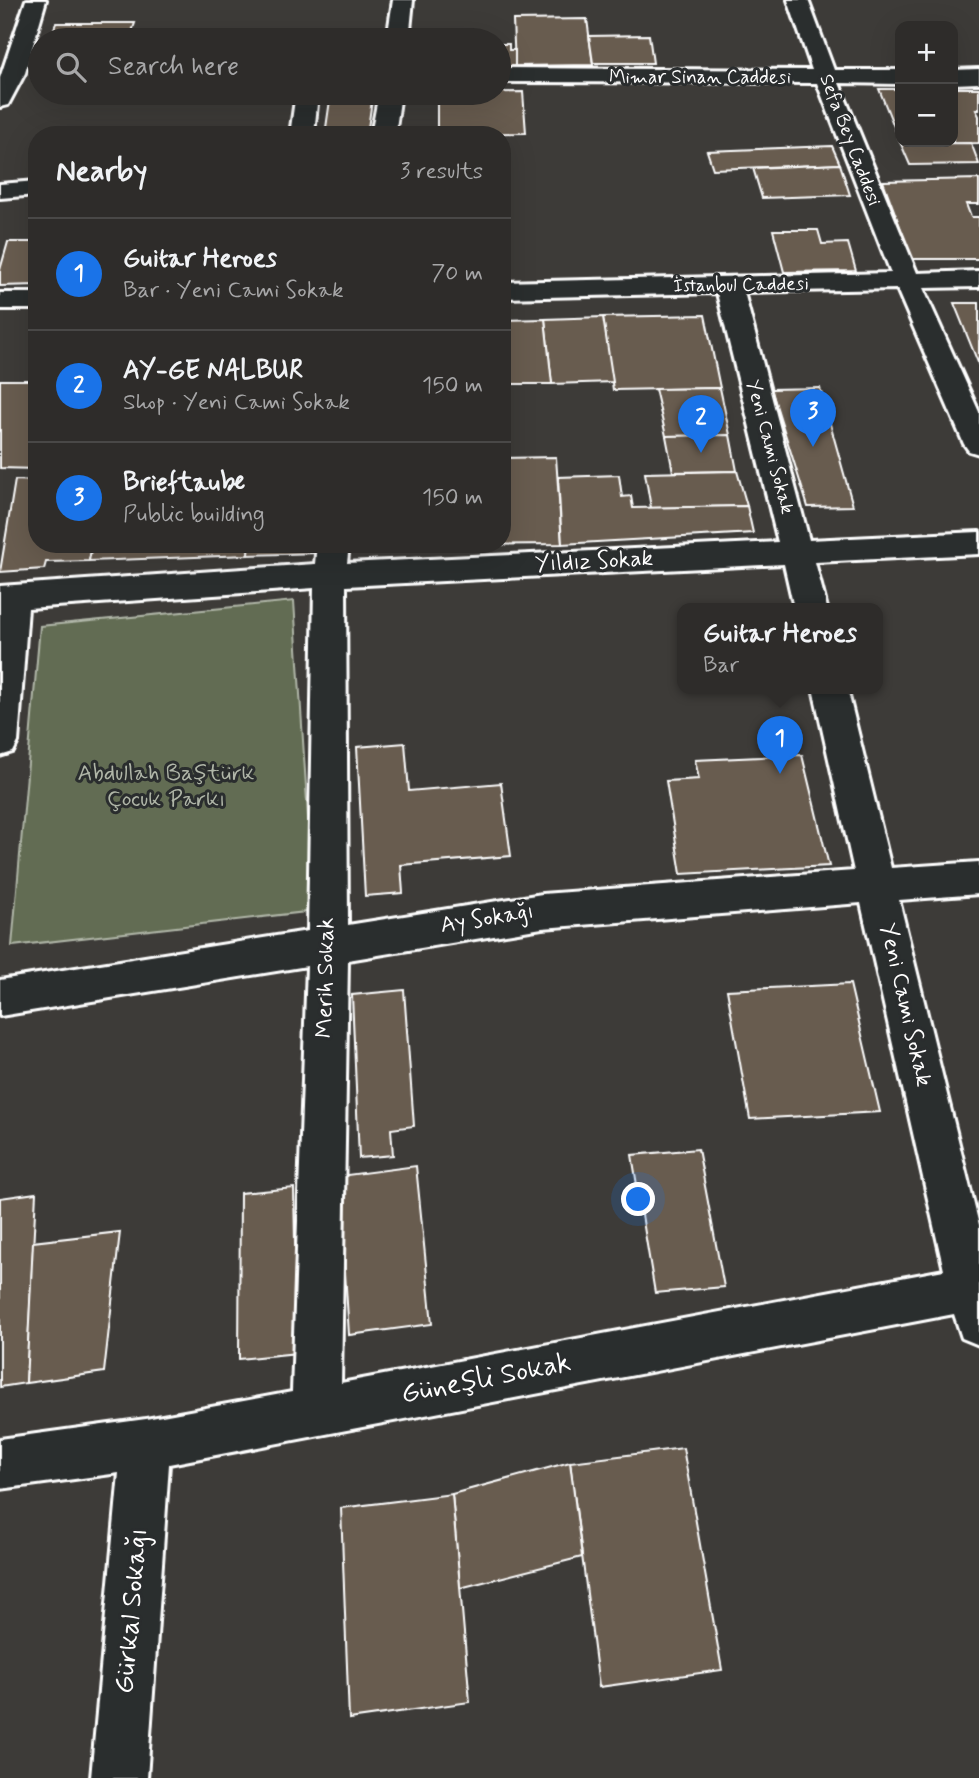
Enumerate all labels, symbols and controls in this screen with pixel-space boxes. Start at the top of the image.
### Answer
map controls [895,21,958,147]
button: + [895,21,958,84]
search box [28,28,511,105]
icon: search [52,48,90,86]
text: Search here [108,50,239,84]
street label: Mimar Sinan Caddesi [609,65,791,90]
street label: Sefa Bey Caddesi [812,71,887,210]
button: − [895,84,958,147]
text: Nearby [56,152,147,191]
text: 3 results [400,157,483,187]
text: Guitar Heroes [123,242,277,276]
text: 1 [74,259,84,289]
text: 70 m [431,259,483,289]
street label: İstanbul Caddesi [673,271,809,299]
text: Bar · Yeni Cami Sokak [123,276,344,306]
text: AY-GE NALBUR [123,354,303,388]
text: 2 [73,371,85,401]
text: 150 m [422,371,483,401]
street label: Yeni Cami Sokak [740,377,800,517]
text: Shop · Yeni Cami Sokak [123,388,350,418]
pin: 3 [790,389,836,447]
pin: 2 [678,395,724,453]
text: Brieftaube [123,466,245,500]
text: 3 [74,483,84,513]
text: 150 m [422,483,483,513]
text: Public building [123,500,265,530]
street label: Yıldız Sokak [534,544,654,580]
popup [677,603,883,694]
text: Guitar Heroes [703,617,857,651]
text: Bar [703,651,739,681]
pin: 1 [757,716,803,774]
park label: Abdullah Baştürk Çocuk Parkı [77,759,255,815]
street label: Ay Sokağı [438,897,536,941]
street label: Merih Sokak [310,917,342,1039]
street label: Yeni Cami Sokak [872,920,938,1090]
your location [621,1182,655,1216]
street label: Güneşli Sokak [398,1344,574,1414]
street label: Gürkal Sokağı [106,1526,158,1696]

